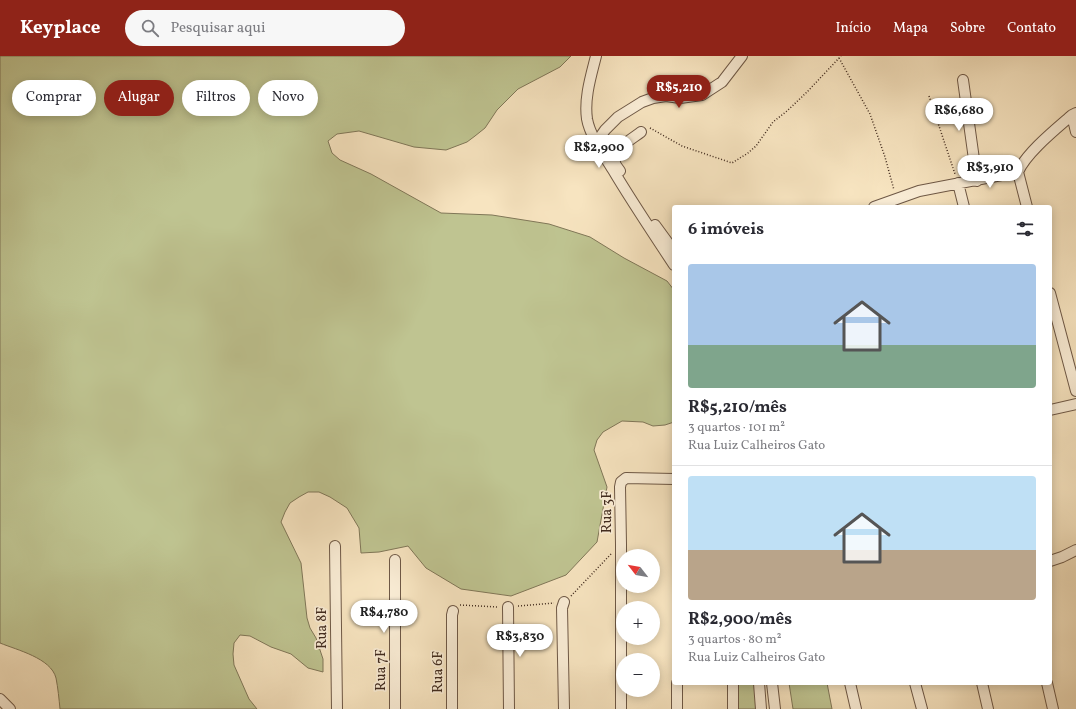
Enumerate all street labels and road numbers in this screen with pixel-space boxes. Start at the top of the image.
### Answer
street label: Rua 3F [598,491,617,533]
street label: Rua 8F [313,607,332,649]
street label: Rua 7F [372,649,391,691]
street label: Rua 6F [429,651,448,693]

